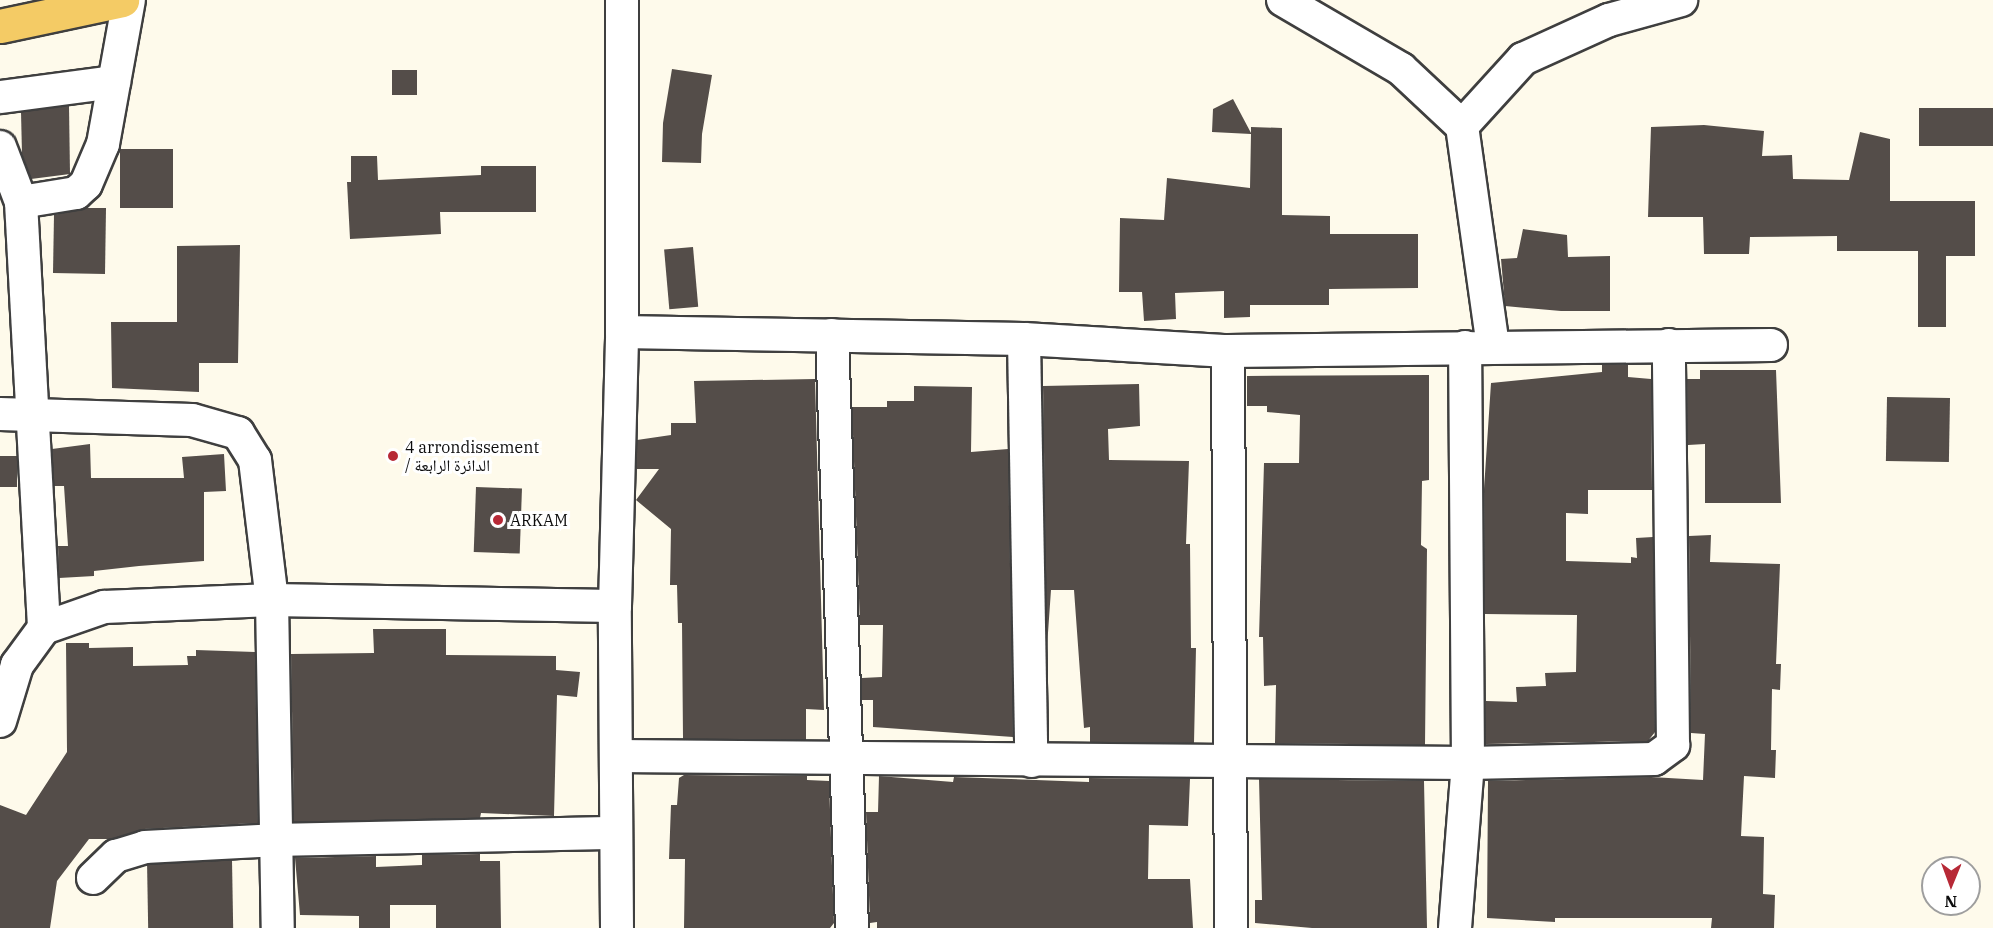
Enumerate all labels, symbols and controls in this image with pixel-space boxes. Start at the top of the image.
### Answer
place label: 4 arrondissement / الدائرة الرابعة [405,437,539,475]
marker: 4 arrondissement / الدائرة الرابعة [386,449,400,463]
place label: ARKAM [510,510,568,530]
marker: ARKAM [491,513,505,527]
north arrow [1921,856,1981,916]
text: N [1944,892,1957,912]

